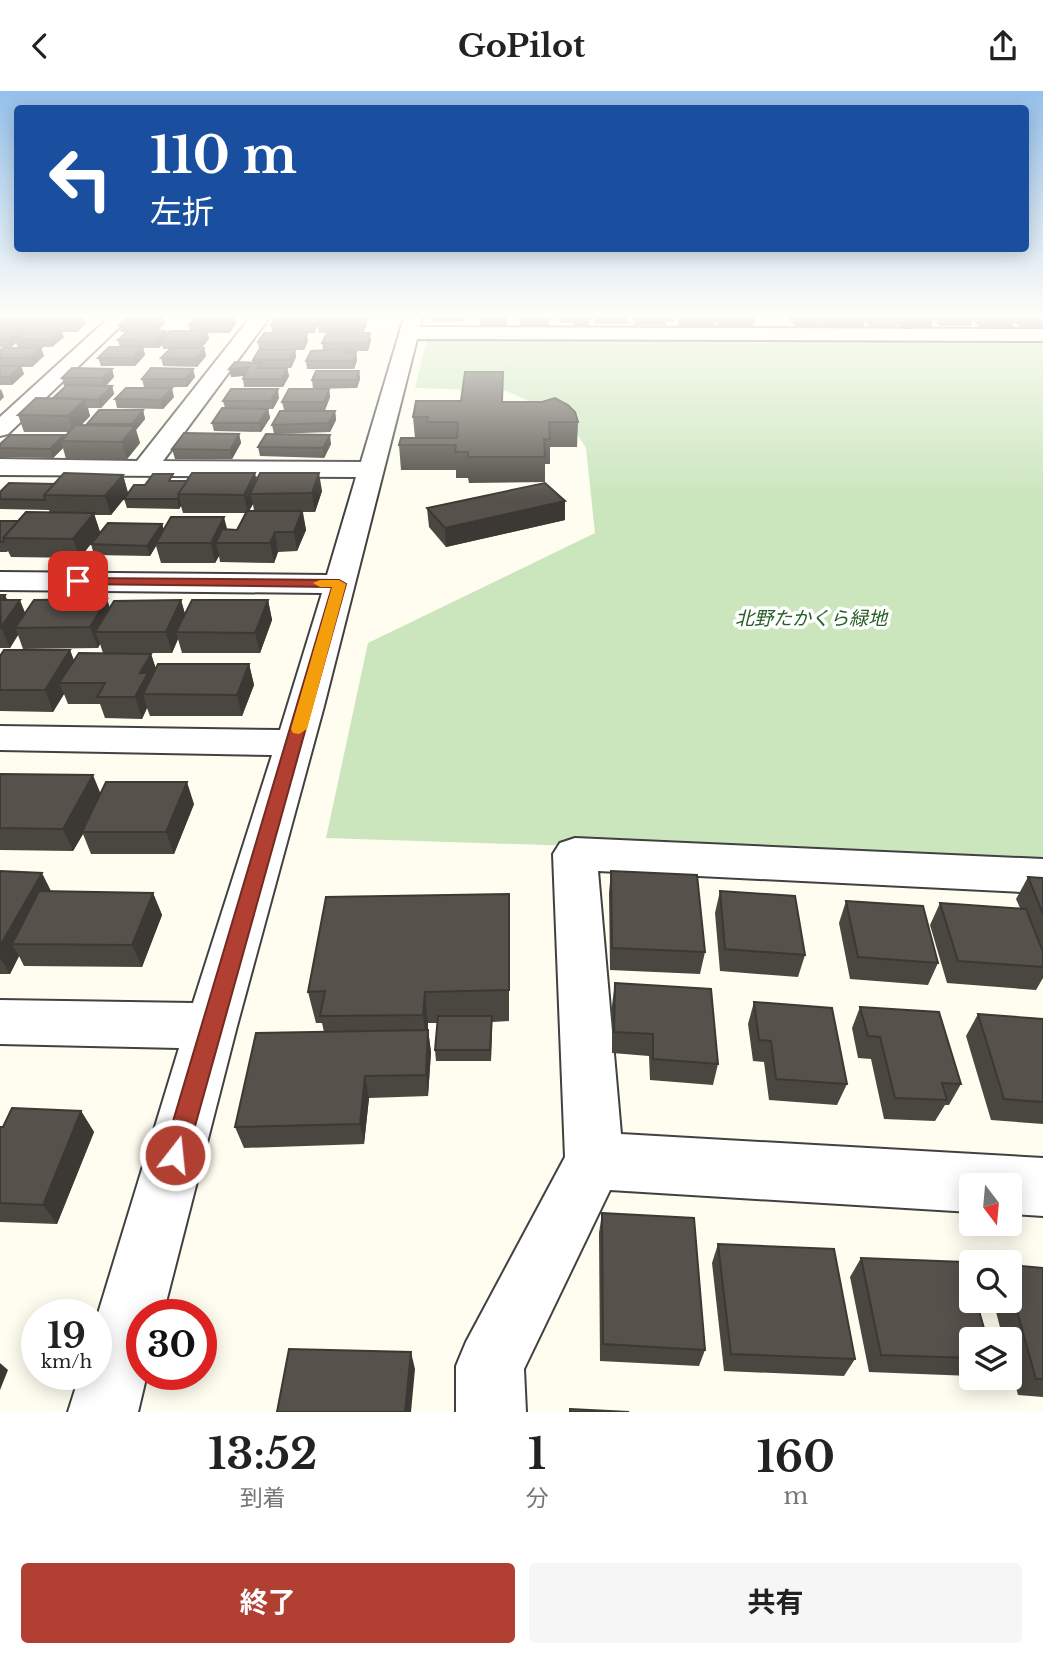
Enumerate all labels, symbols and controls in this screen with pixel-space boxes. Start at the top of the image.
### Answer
text: GoPilot [458,26,585,66]
icon: back [21,27,59,65]
icon: share [984,27,1022,65]
text: 110 m [150,125,297,186]
icon: left [35,133,126,224]
text: 左折 [150,192,214,232]
pin [48,551,108,611]
icon: arrive [59,562,97,600]
park label: 北野たかくら緑地 [735,607,889,630]
position arrow [138,1118,212,1192]
north arrow [959,1173,1022,1235]
map controls [959,1173,1022,1390]
button: search [959,1250,1022,1313]
speed limit sign: 30 [126,1299,217,1390]
text: 19 [47,1314,86,1357]
button: layers [959,1327,1022,1390]
text: km/h [41,1351,92,1373]
text: 13:52 [208,1428,317,1480]
text: 1 [528,1428,546,1480]
text: 160 [757,1431,835,1483]
text: m [783,1482,808,1510]
text: 到着 [240,1484,286,1512]
text: 分 [525,1484,548,1512]
button: 終了 [21,1563,515,1643]
button: 共有 [529,1563,1022,1643]

